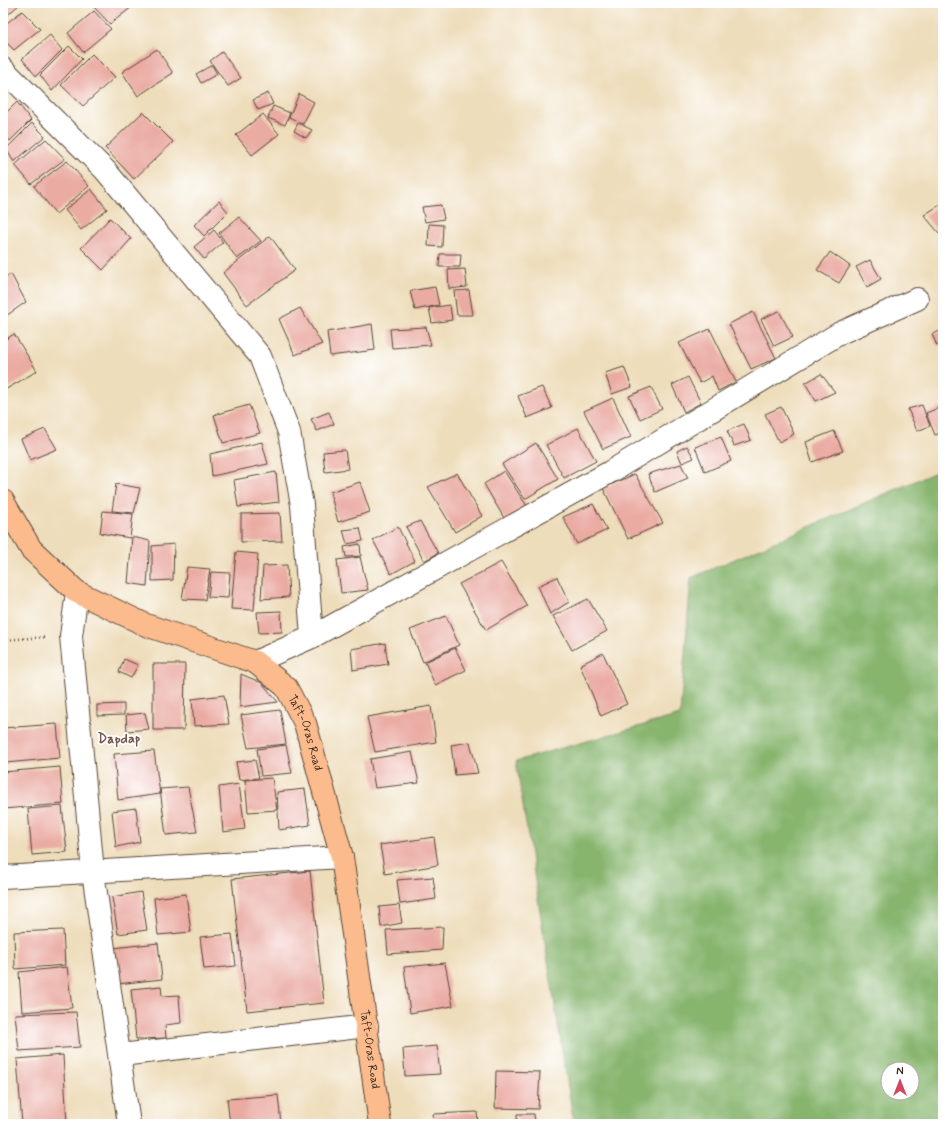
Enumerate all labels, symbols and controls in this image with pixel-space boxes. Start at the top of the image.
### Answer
street label: Taft-Oras Road [284,692,326,773]
district label: Dapdap [98,730,141,748]
street label: Taft-Oras Road [356,1009,383,1090]
north arrow [880,1061,920,1101]
text: N [896,1065,904,1079]

